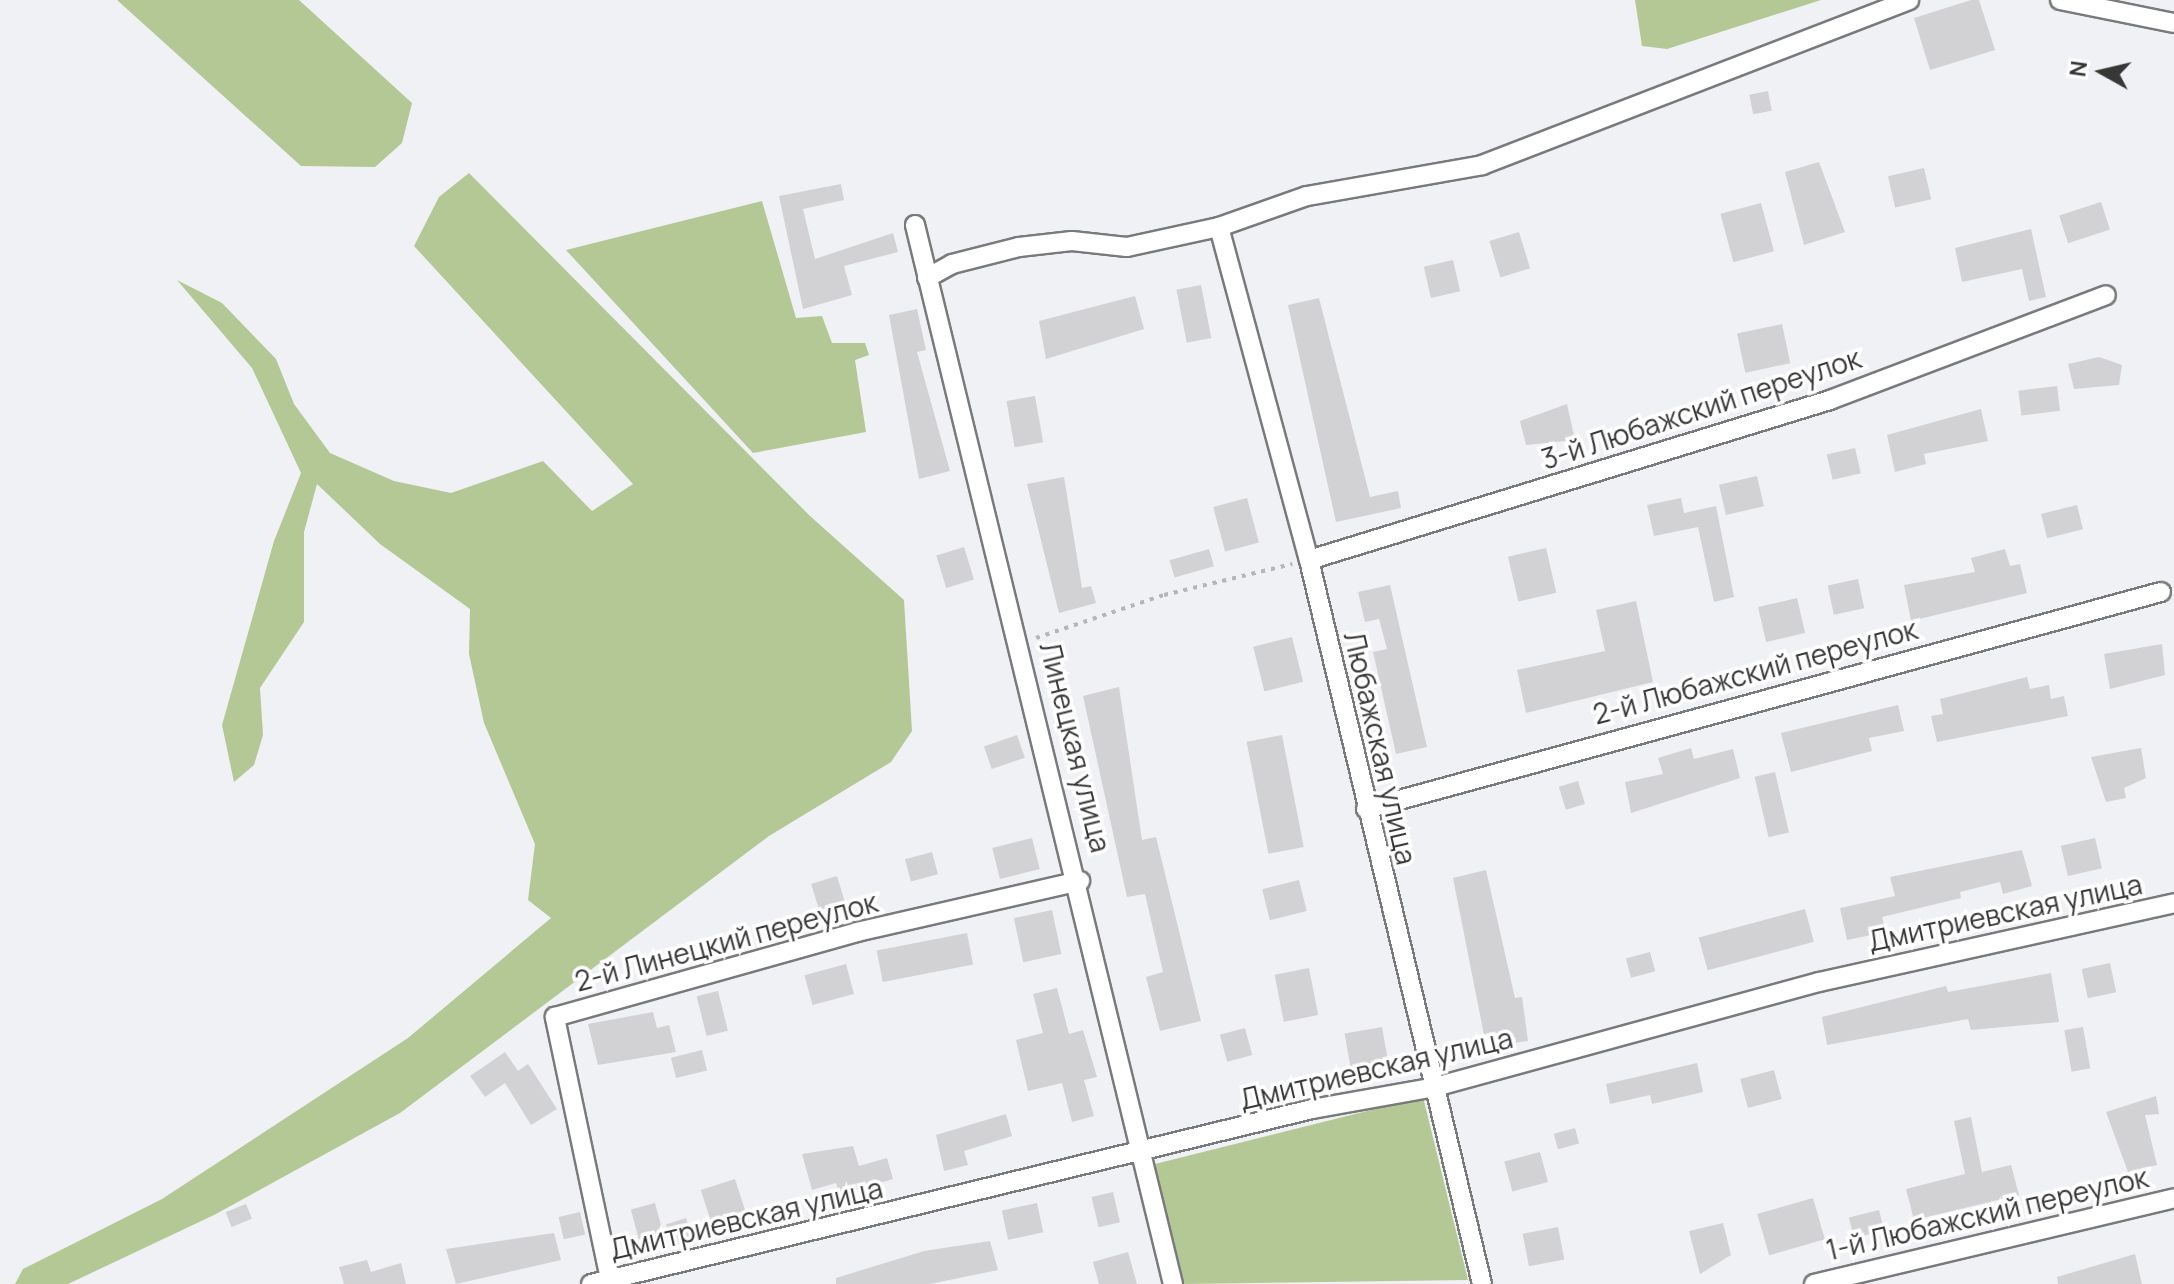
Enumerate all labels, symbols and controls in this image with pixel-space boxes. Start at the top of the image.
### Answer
north arrow [2062,32,2142,112]
text: N [2062,59,2094,79]
street label: 3-й Любажский переулок [1537,340,1865,476]
street label: 2-й Любажский переулок [1589,611,1921,731]
street label: Любажская улица [1338,628,1424,868]
street label: Линецкая улица [1034,638,1118,856]
street label: Дмитриевская улица [1865,867,2145,957]
street label: 2-й Линецкий переулок [571,884,881,998]
street label: Дмитриевская улица [1236,1020,1516,1116]
street label: 1-й Любажский переулок [1823,1160,2151,1266]
street label: Дмитриевская улица [606,1170,886,1266]

